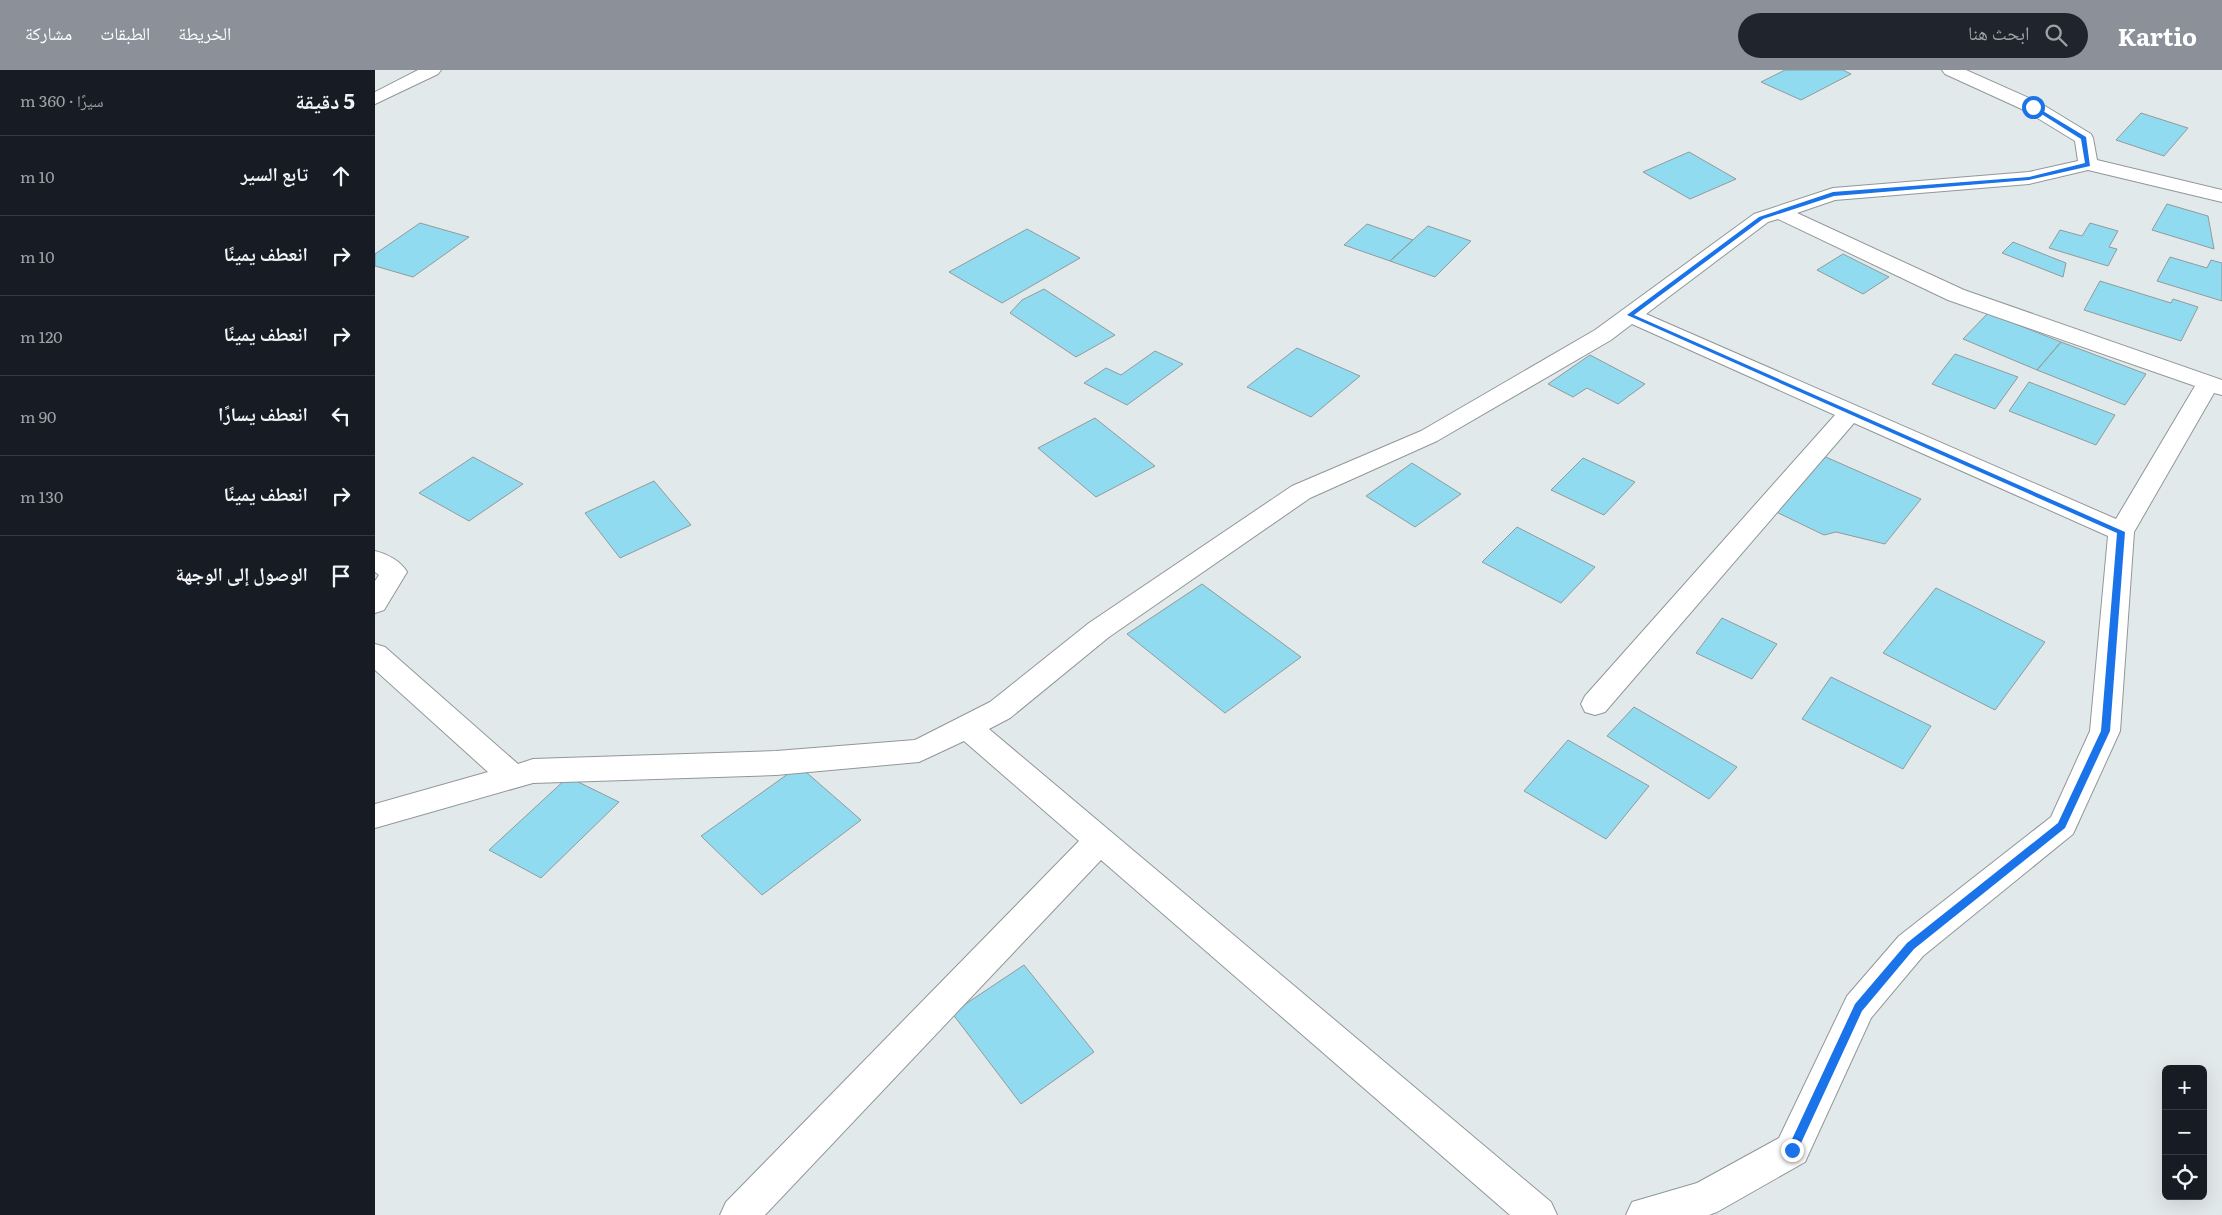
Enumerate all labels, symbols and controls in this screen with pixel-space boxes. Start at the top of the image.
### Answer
search box [1738,13,2088,58]
text: ابحث هنا [1968,18,2030,46]
text: Kartio [2118,18,2197,53]
text: مشاركة [25,19,72,46]
text: الطبقات [100,19,150,46]
text: الخريطة [178,19,231,46]
icon: search [2042,21,2070,49]
text: 5 دقيقة [295,84,355,115]
text: سيرًا · 360 m [20,88,104,112]
route start [2022,96,2045,119]
text: تابع السير [241,159,308,187]
icon: ahead [327,162,355,190]
text: 10 m [20,164,55,188]
text: انعطف يمينًا [224,239,308,267]
icon: right [327,242,355,270]
text: 10 m [20,244,55,268]
text: انعطف يمينًا [224,319,308,347]
icon: right [327,322,355,350]
text: 120 m [20,324,63,348]
text: انعطف يسارًا [218,399,308,427]
icon: left [327,402,355,430]
text: 90 m [20,404,56,428]
text: انعطف يمينًا [224,479,308,507]
icon: right [327,482,355,510]
text: 130 m [20,484,63,508]
text: الوصول إلى الوجهة [175,559,308,587]
icon: arrive [327,562,355,590]
map controls [2162,1065,2207,1200]
button: + [2162,1065,2207,1110]
button: − [2162,1110,2207,1155]
route end [1781,1139,1804,1162]
button: locate [2162,1155,2207,1200]

